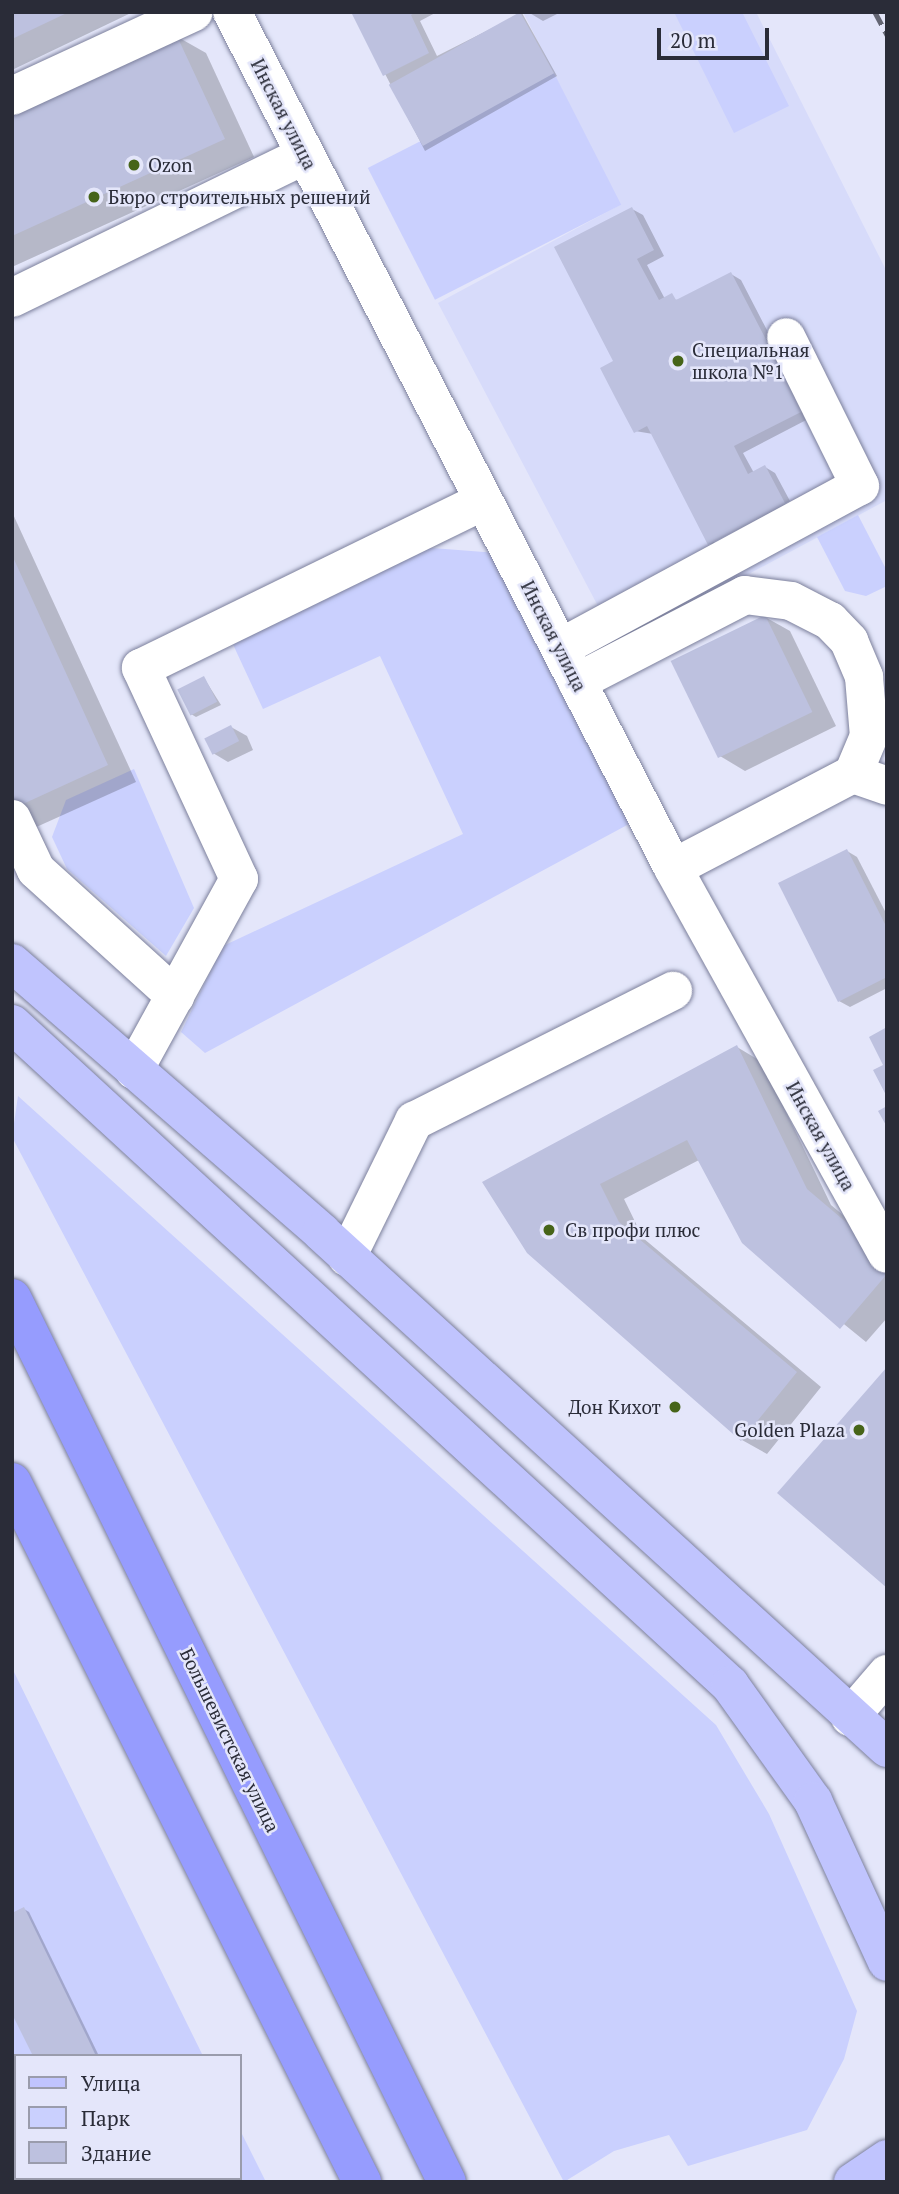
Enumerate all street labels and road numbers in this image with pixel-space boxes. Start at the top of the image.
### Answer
street label: Инская улица [246,55,322,173]
street label: Инская улица [516,577,592,695]
street label: Инская улица [782,1077,860,1195]
street label: Большевистская улица [175,1644,285,1836]

